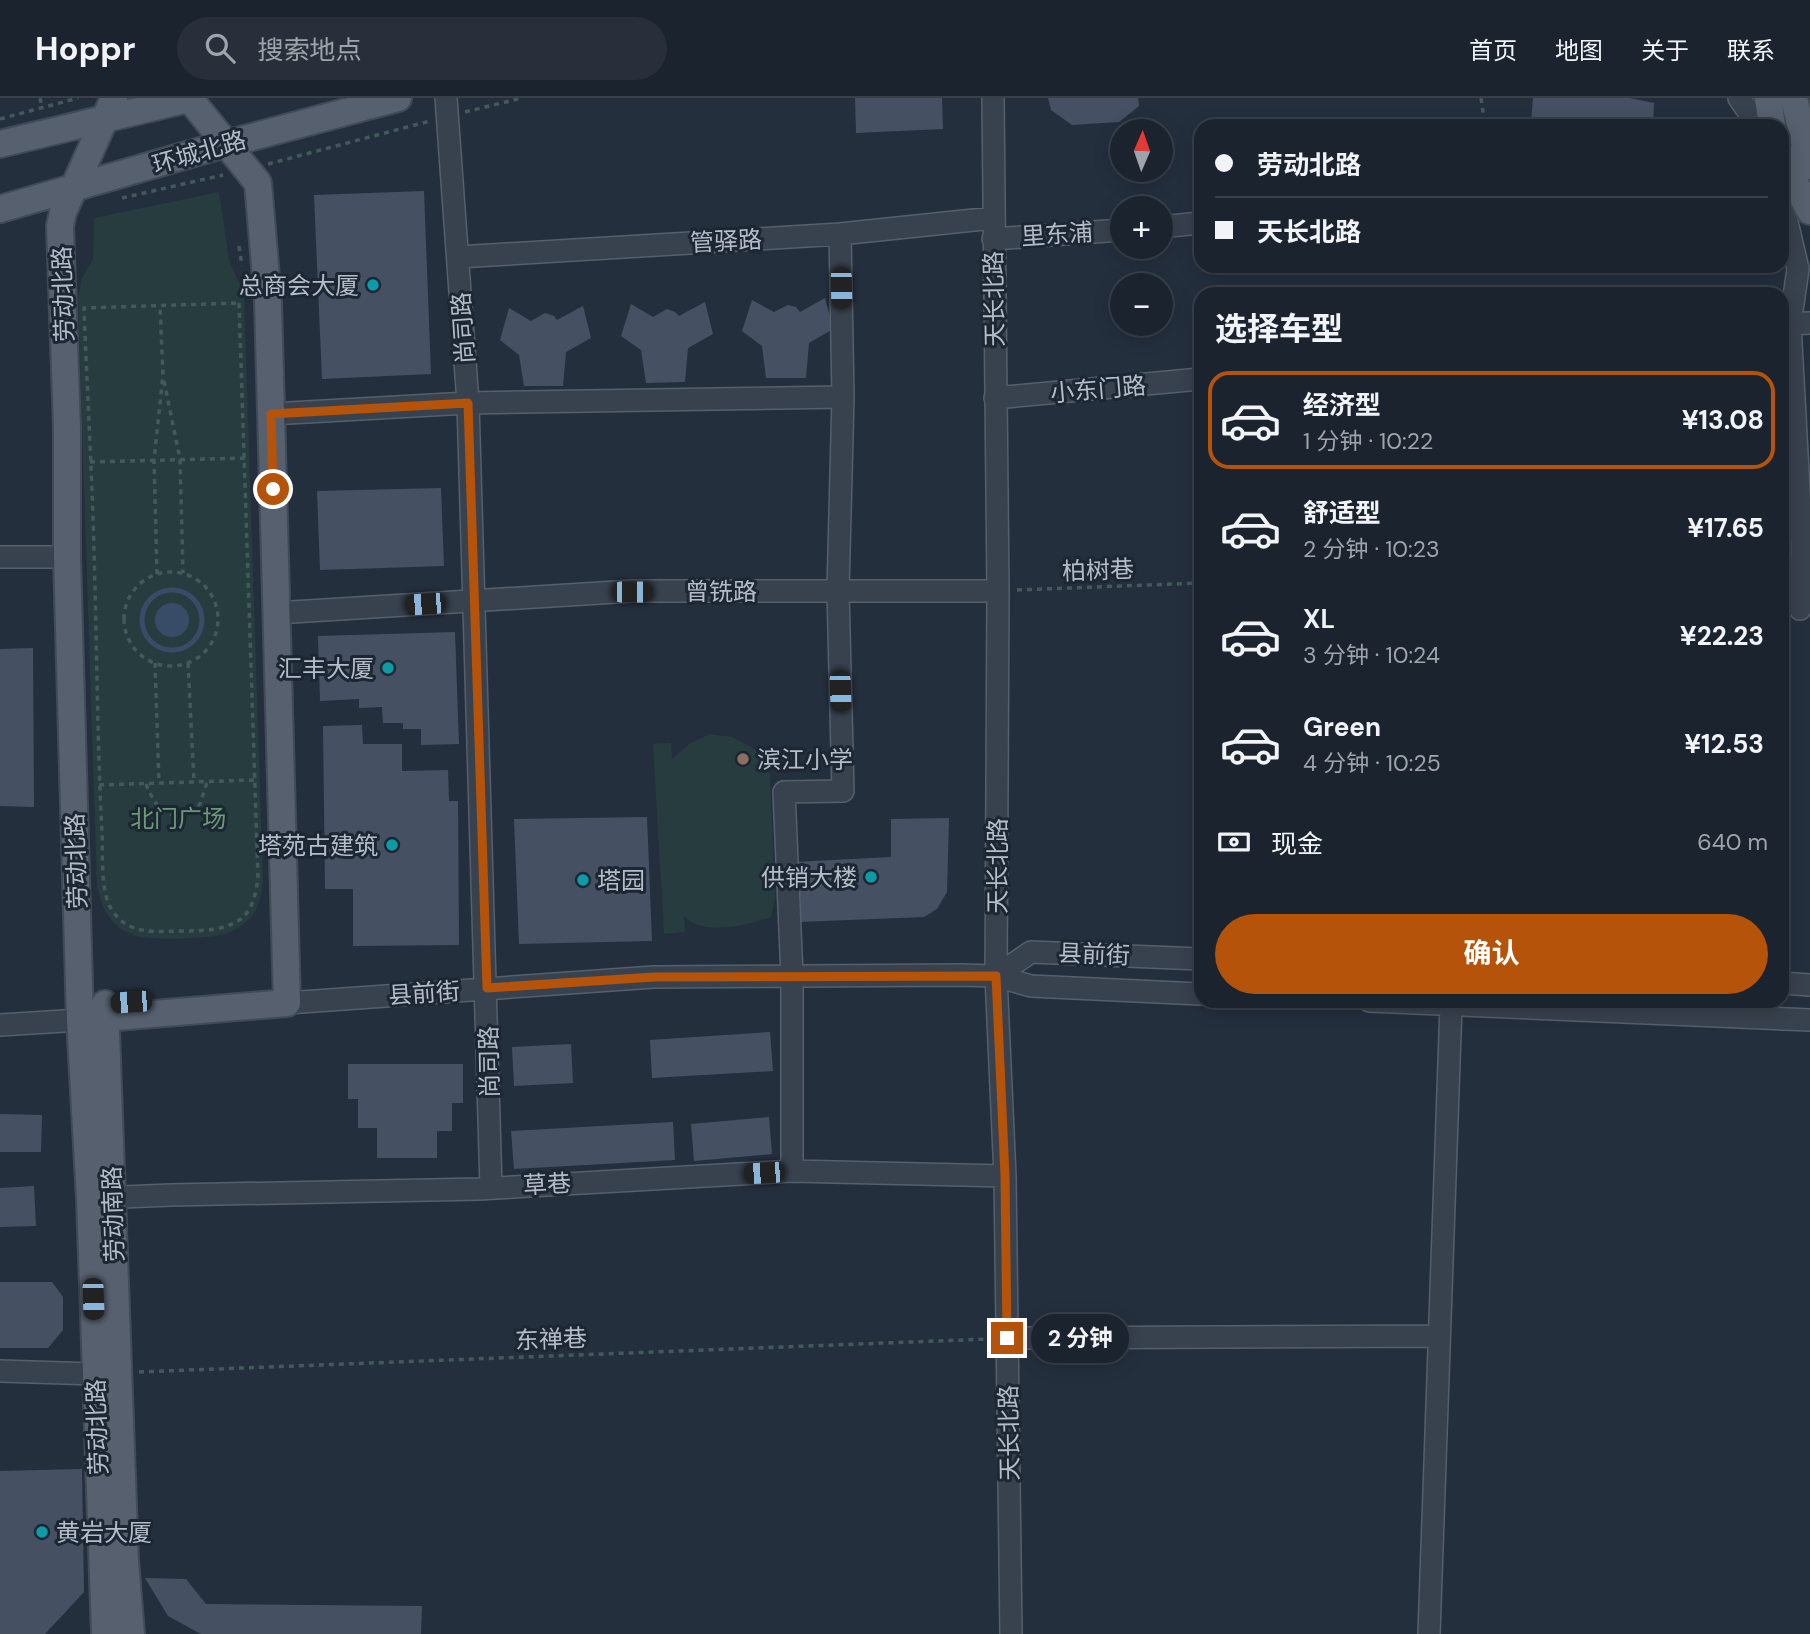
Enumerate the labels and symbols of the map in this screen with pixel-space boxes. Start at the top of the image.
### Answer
north arrow [1110,119,1172,182]
street label: 环城北路 [149,124,249,180]
street label: 里东浦 [1020,216,1094,252]
street label: 管驿路 [689,224,763,258]
street label: 劳动北路 [46,245,80,343]
street label: 天长北路 [978,251,1010,347]
car [831,267,852,309]
place label: 总商会大厦 [239,270,359,301]
marker: 总商会大厦 [365,277,381,293]
street label: 尚司路 [445,291,481,365]
street label: 小东门路 [1049,369,1147,409]
route start [257,473,289,505]
street label: 柏树巷 [1061,553,1135,587]
street label: 曾铣路 [685,576,757,607]
car [612,582,654,603]
car [404,592,447,616]
place label: 汇丰大厦 [278,653,374,684]
marker: 汇丰大厦 [380,660,396,676]
car [829,670,852,712]
place label: 滨江小学 [757,744,853,775]
marker: 滨江小学 [735,751,751,767]
park label: 北门广场 [130,803,226,834]
street label: 劳动北路 [59,812,93,910]
street label: 天长北路 [982,818,1013,914]
place label: 塔苑古建筑 [258,830,378,861]
marker: 塔苑古建筑 [384,837,400,853]
place label: 供销大楼 [761,862,857,893]
place label: 塔园 [597,865,645,896]
marker: 供销大楼 [863,869,879,885]
marker: 塔园 [575,872,591,888]
street label: 县前街 [1057,937,1131,971]
street label: 县前街 [387,975,461,1011]
car [110,990,153,1014]
street label: 尚司路 [473,1026,505,1098]
car [743,1161,786,1185]
street label: 劳动南路 [96,1165,130,1263]
street label: 草巷 [522,1167,572,1201]
car [82,1278,105,1320]
callout: 2 分钟 [1032,1314,1130,1362]
street label: 东禅巷 [514,1322,588,1356]
route end [991,1322,1023,1354]
street label: 劳动北路 [80,1378,114,1476]
street label: 天长北路 [993,1385,1025,1481]
place label: 黄岩大厦 [56,1517,152,1548]
marker: 黄岩大厦 [34,1524,50,1540]

